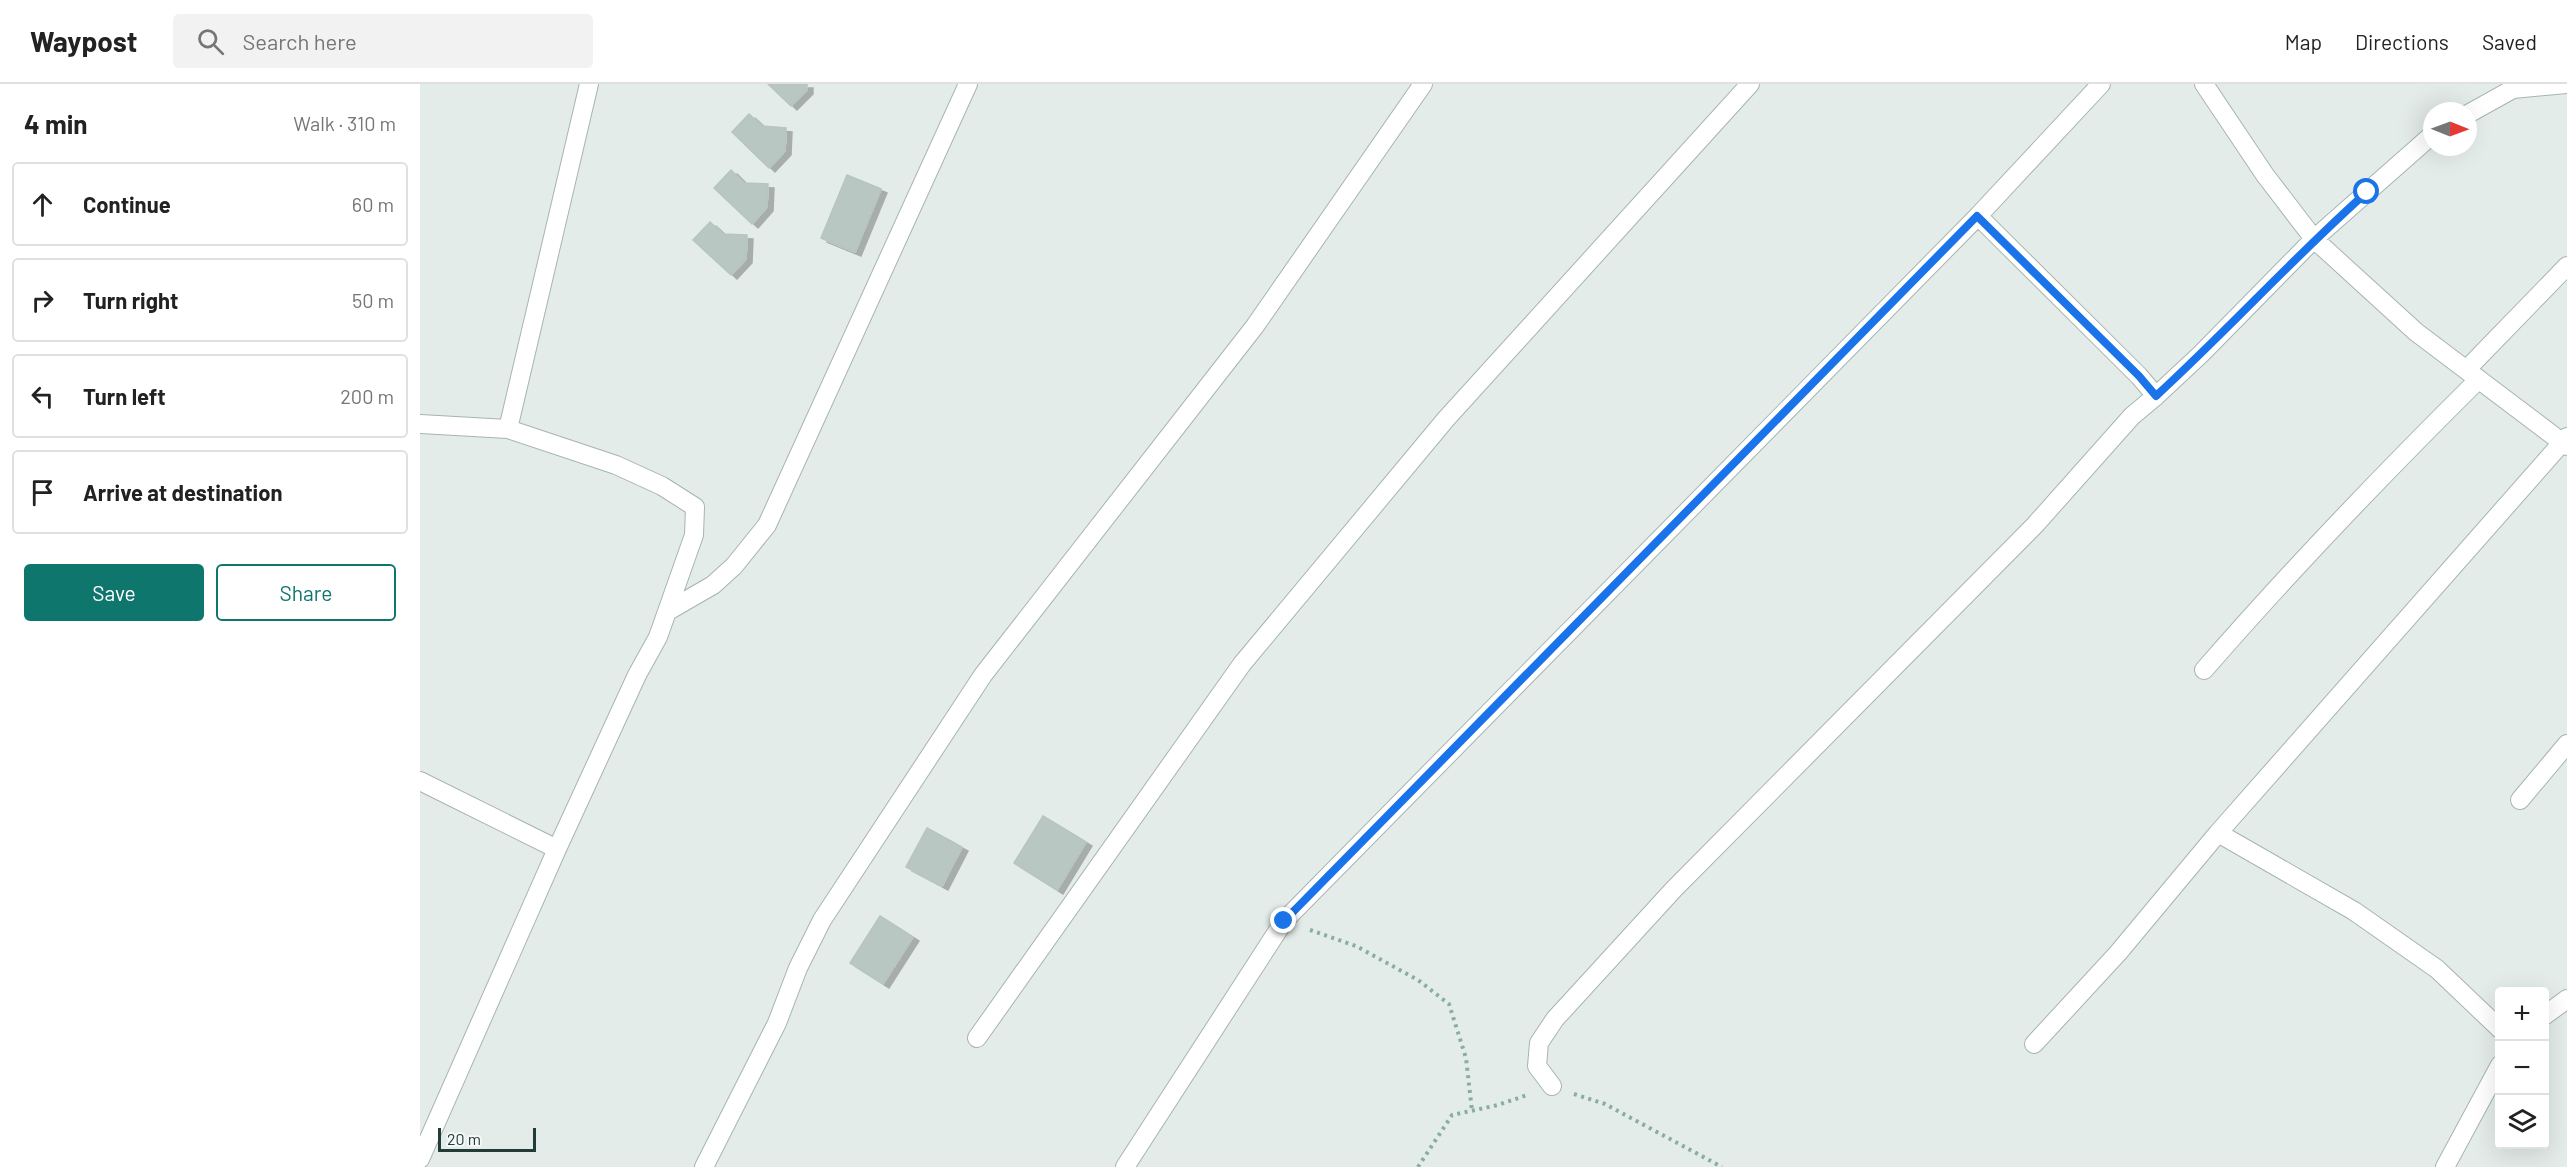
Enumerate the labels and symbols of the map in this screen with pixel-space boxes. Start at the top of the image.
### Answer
north arrow [2423,102,2477,156]
route start [2353,178,2379,204]
route end [1270,907,1296,933]
scale bar [438,1125,536,1152]

